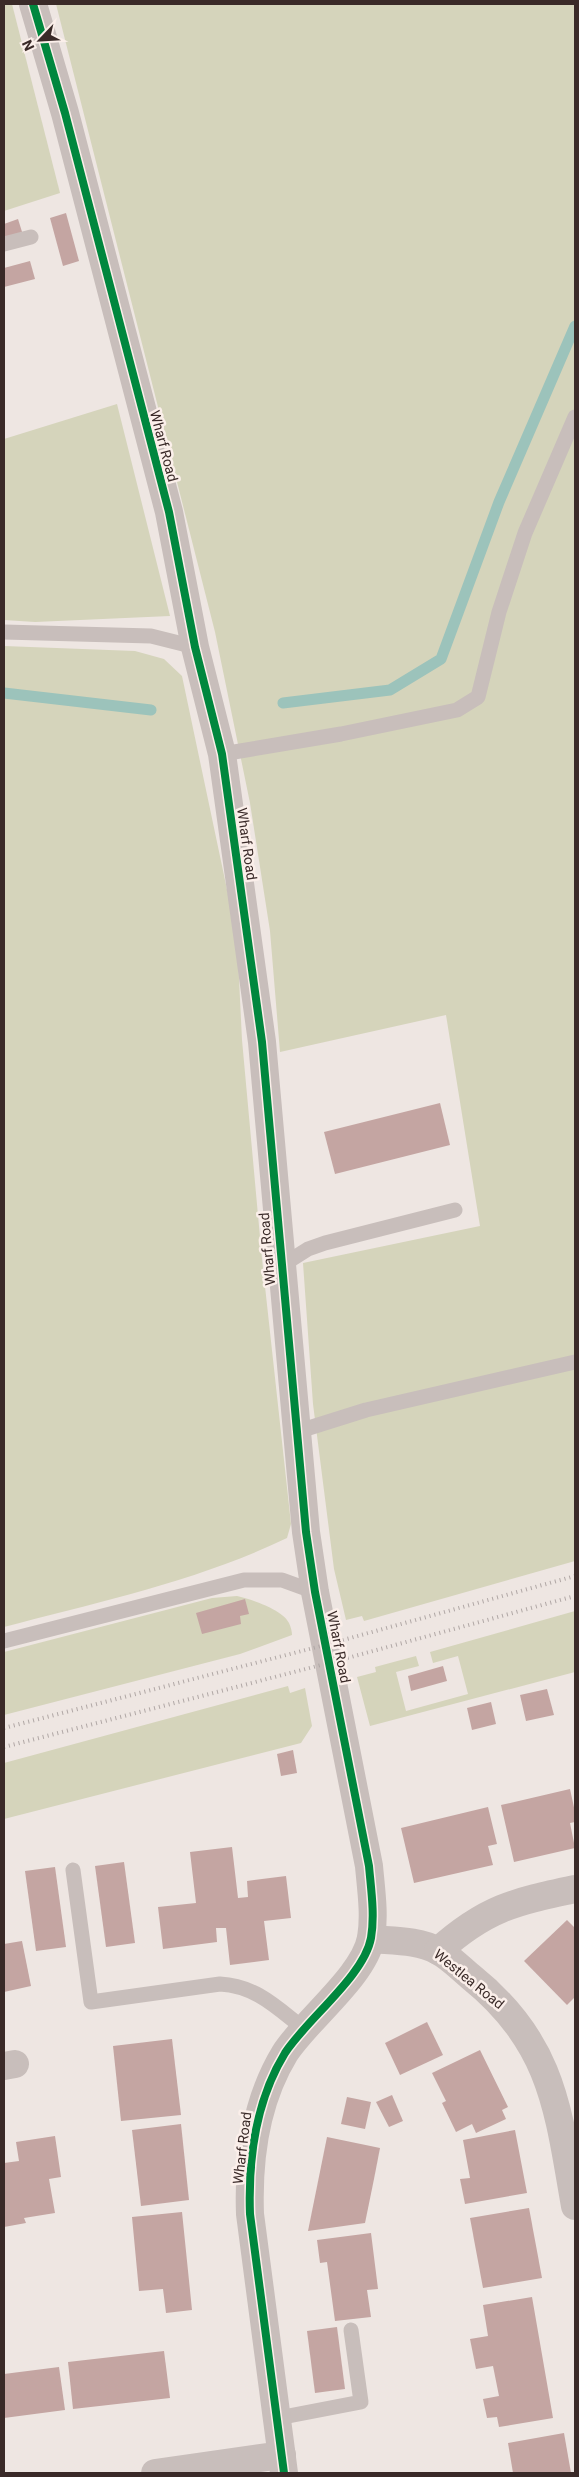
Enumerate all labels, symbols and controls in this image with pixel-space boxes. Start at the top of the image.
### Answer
north arrow [15,15,65,65]
text: N [19,38,38,53]
street label: Wharf Road [147,409,181,483]
street label: Wharf Road [234,807,260,881]
street label: Wharf Road [256,1212,278,1286]
street label: Wharf Road [324,1610,354,1684]
street label: Westlea Road [431,1946,507,2012]
street label: Wharf Road [230,2111,254,2185]

